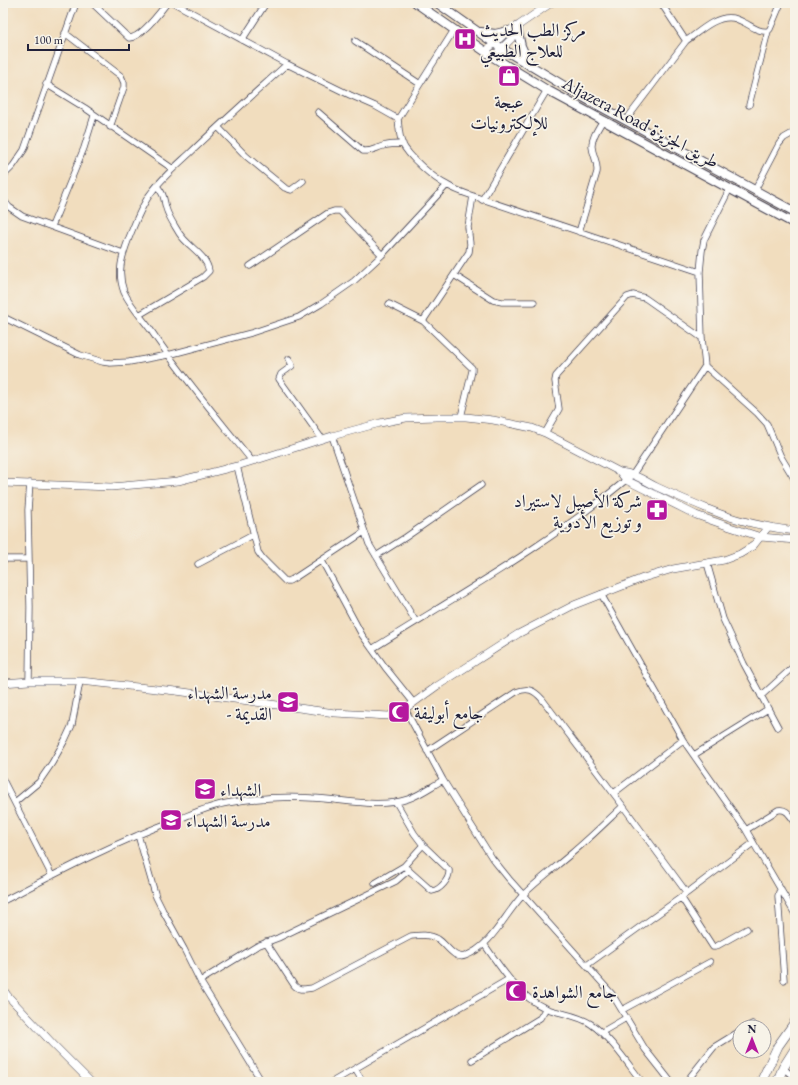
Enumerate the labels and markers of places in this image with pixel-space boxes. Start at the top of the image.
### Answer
place label: مركز الطب الحديث للعلاج الطبيعي [480,18,586,68]
hospital icon: مركز الطب الحديث للعلاج الطبيعي [452,26,478,52]
shop icon: عبجة للإلكترونيات [496,63,522,89]
place label: عبجة للإلكترونيات [470,90,548,136]
place label: شركة الأصيل لاستيراد و توزيع الأدوية [514,488,642,538]
pharmacy icon: شركة الأصيل لاستيراد و توزيع الأدوية [644,497,670,523]
place label: مدرسة الشهداء - القديمة [187,681,272,725]
school or university icon: مدرسة الشهداء - القديمة [275,689,301,715]
mosque icon: جامع أبوليفة [386,699,412,725]
place label: جامع أبوليفة [414,700,484,729]
school or university icon: الشهداء [192,776,218,802]
place label: الشهداء [220,778,262,802]
school or university icon: مدرسة الشهداء [158,807,184,833]
place label: مدرسة الشهداء [186,809,271,833]
mosque icon: جامع الشواهدة [503,978,529,1004]
place label: جامع الشواهدة [532,980,617,1008]

